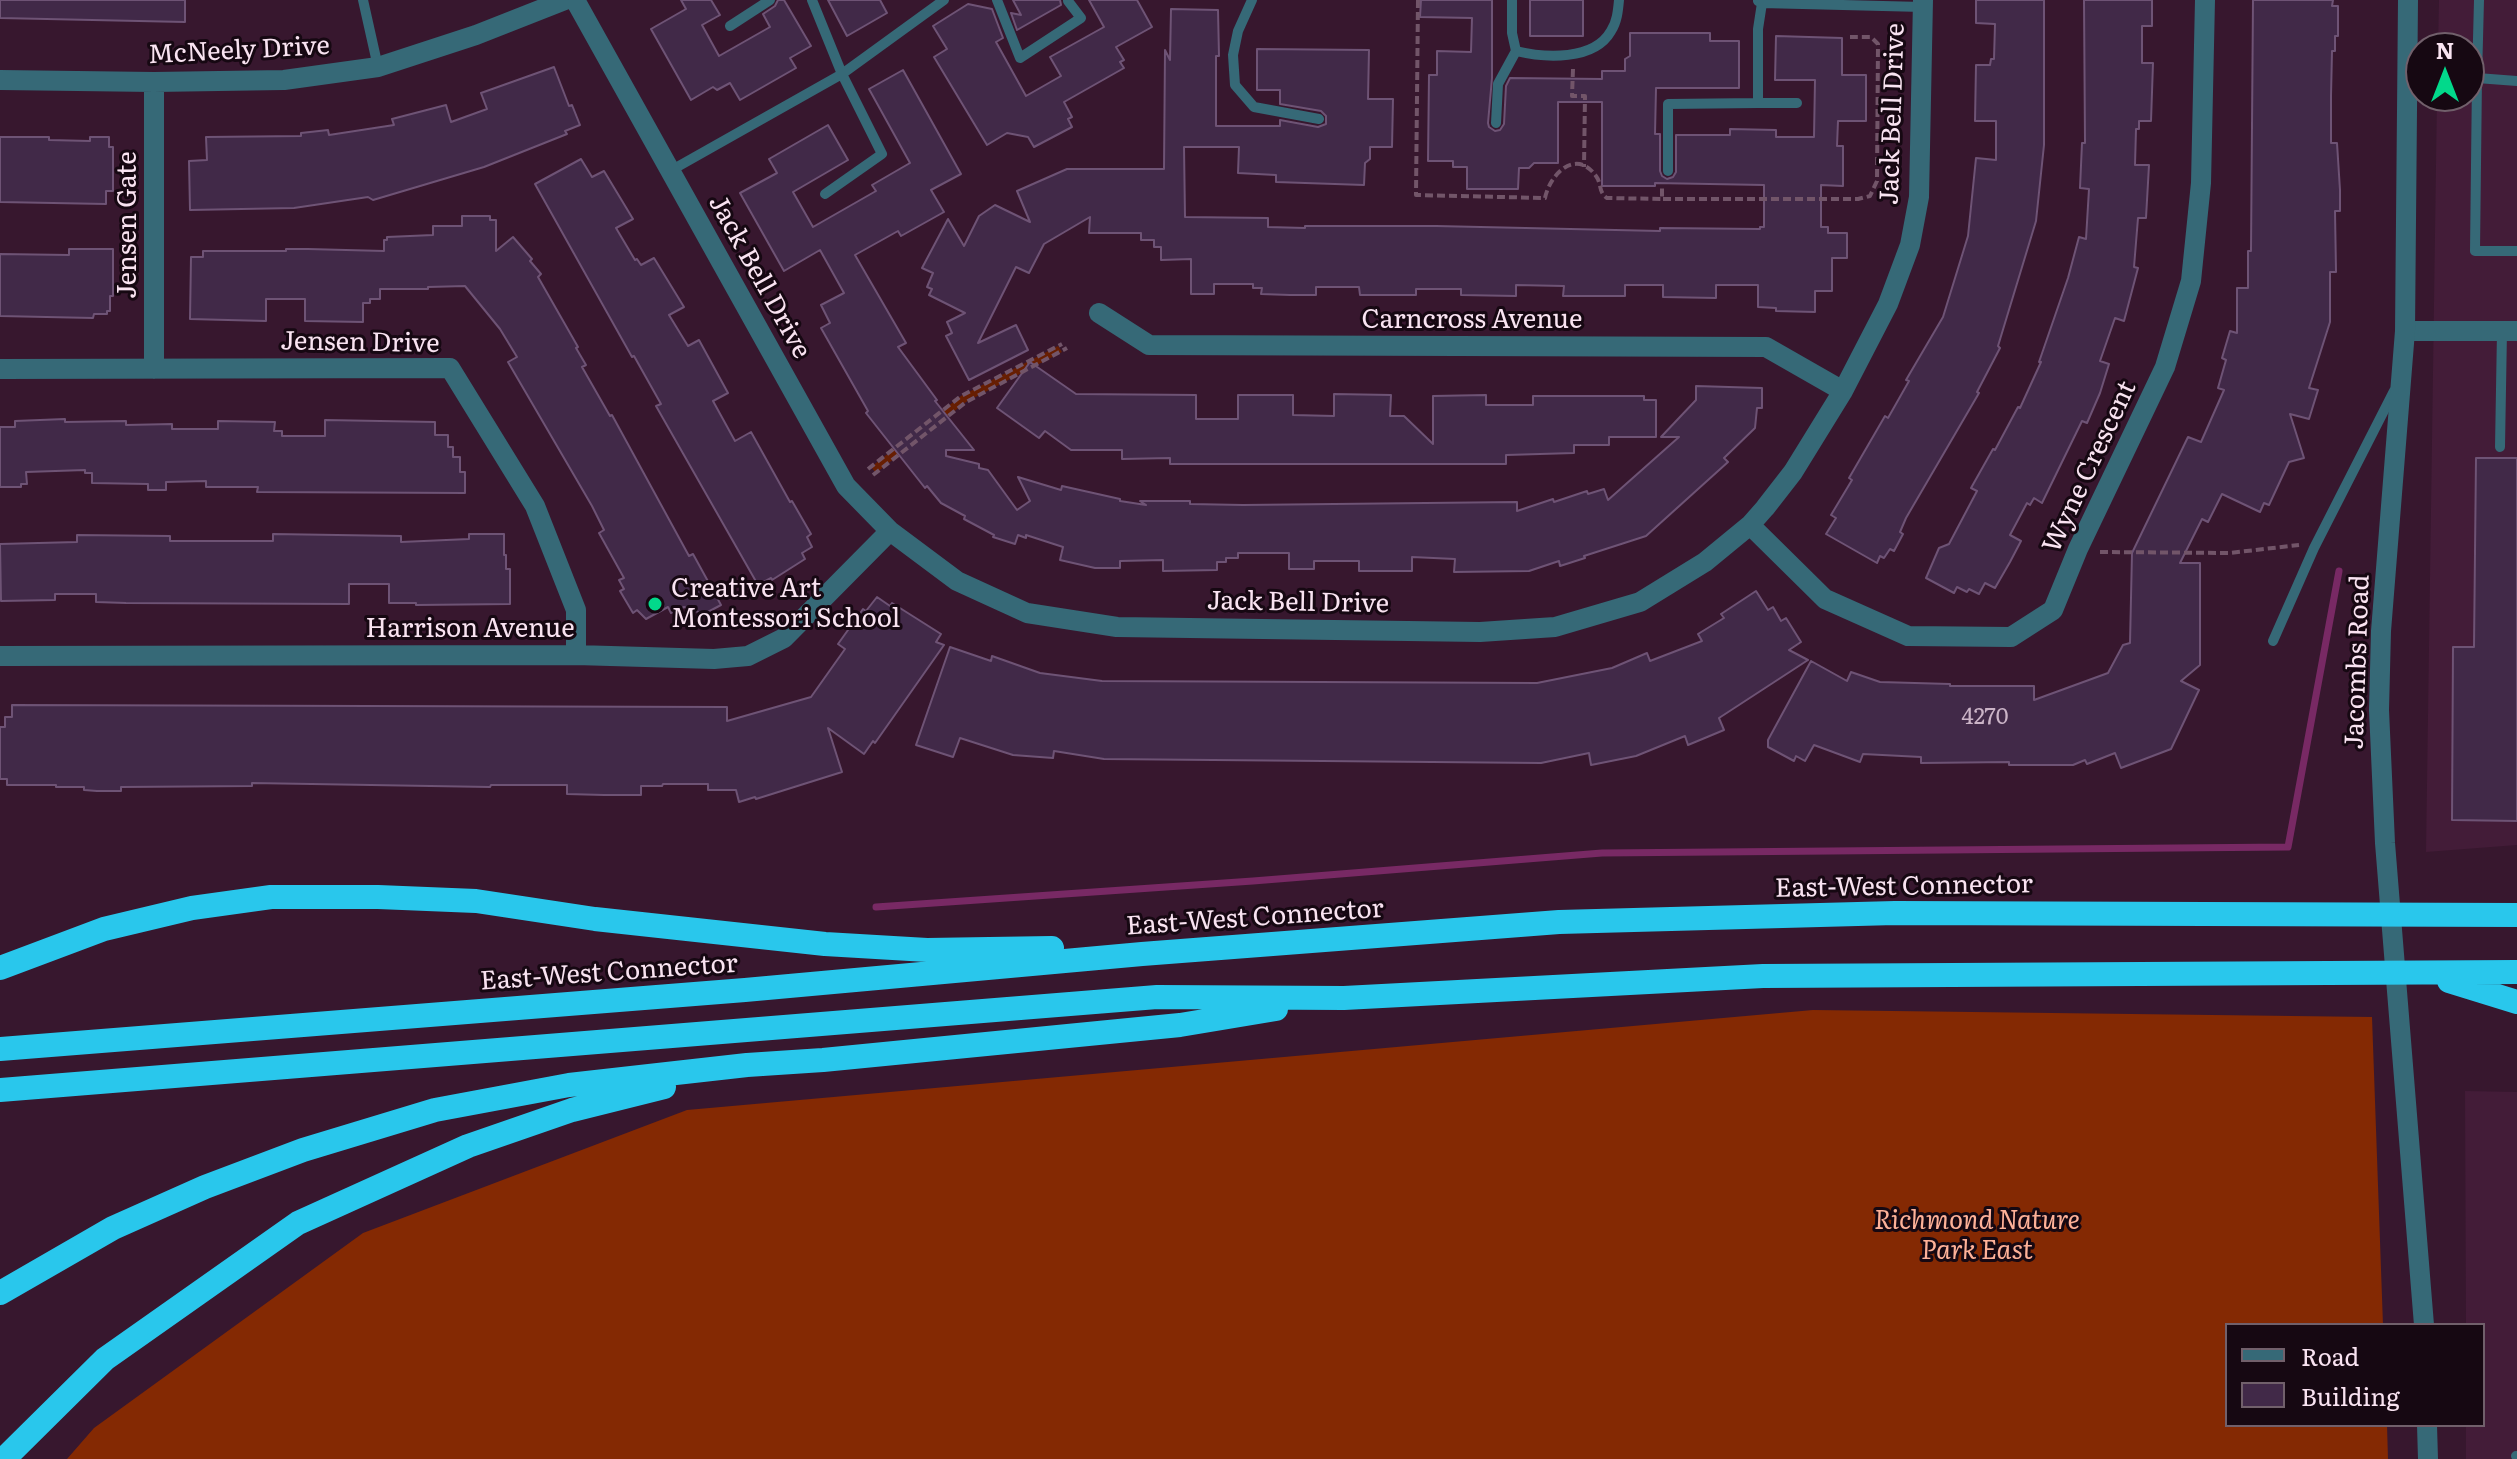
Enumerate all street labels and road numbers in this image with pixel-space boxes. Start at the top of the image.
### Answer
street label: Jack Bell Drive [1874,22,1912,206]
street label: McNeely Drive [147,31,331,71]
street label: Jensen Gate [112,151,144,299]
street label: Jack Bell Drive [701,190,817,364]
street label: Carncross Avenue [1362,304,1582,336]
street label: Jensen Drive [280,326,440,360]
street label: Wyne Crescent [2037,376,2143,558]
street label: Jacombs Road [2339,574,2377,750]
street label: Jack Bell Drive [1207,586,1389,620]
street label: Harrison Avenue [365,613,575,645]
street label: East-West Connector [1775,869,2033,905]
street label: East-West Connector [1125,893,1385,943]
street label: East-West Connector [479,948,739,998]

